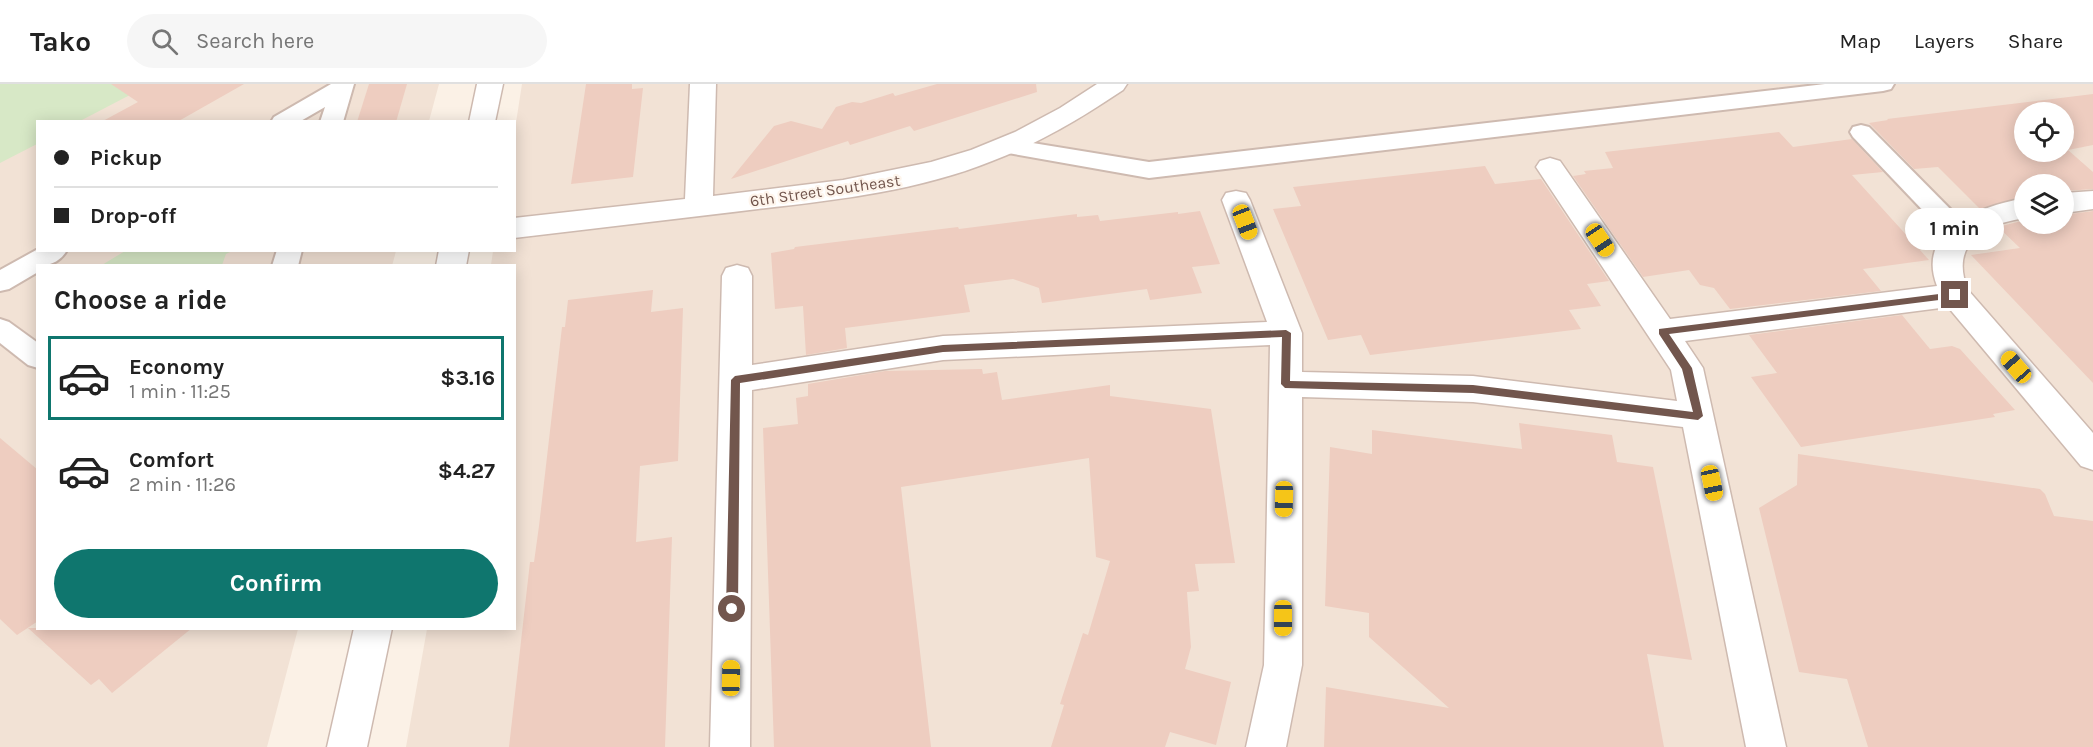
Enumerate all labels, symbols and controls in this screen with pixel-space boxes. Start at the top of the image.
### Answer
search box [127,14,547,68]
text: Tako [30,25,91,58]
icon: search [148,25,181,58]
text: Search here [196,28,314,54]
text: Map [1839,29,1881,53]
text: Layers [1914,29,1975,53]
text: Share [2008,29,2063,53]
map controls [2014,102,2074,234]
button: locate [2014,102,2074,162]
text: Pickup [90,145,162,171]
street label: 6th Street Southeast [749,171,901,210]
button: layers [2014,174,2074,234]
car [1230,202,1260,242]
text: Drop-off [90,203,176,229]
callout: 1 min [1906,208,2004,250]
text: 1 min [1929,217,1980,240]
car [1582,220,1618,260]
route end [1941,281,1968,308]
text: Choose a ride [54,284,227,316]
car [1997,348,2035,386]
icon: car [57,351,111,405]
text: Economy [129,354,224,380]
text: $3.16 [440,365,495,391]
text: 1 min · 11:25 [129,380,231,403]
icon: car [57,444,111,498]
text: Comfort [129,447,214,473]
text: $4.27 [438,458,495,484]
car [1699,464,1725,502]
text: 2 min · 11:26 [129,473,236,496]
car [1275,481,1293,517]
button: Confirm [54,549,498,618]
route start [718,595,745,622]
car [1274,600,1292,636]
car [722,660,740,696]

